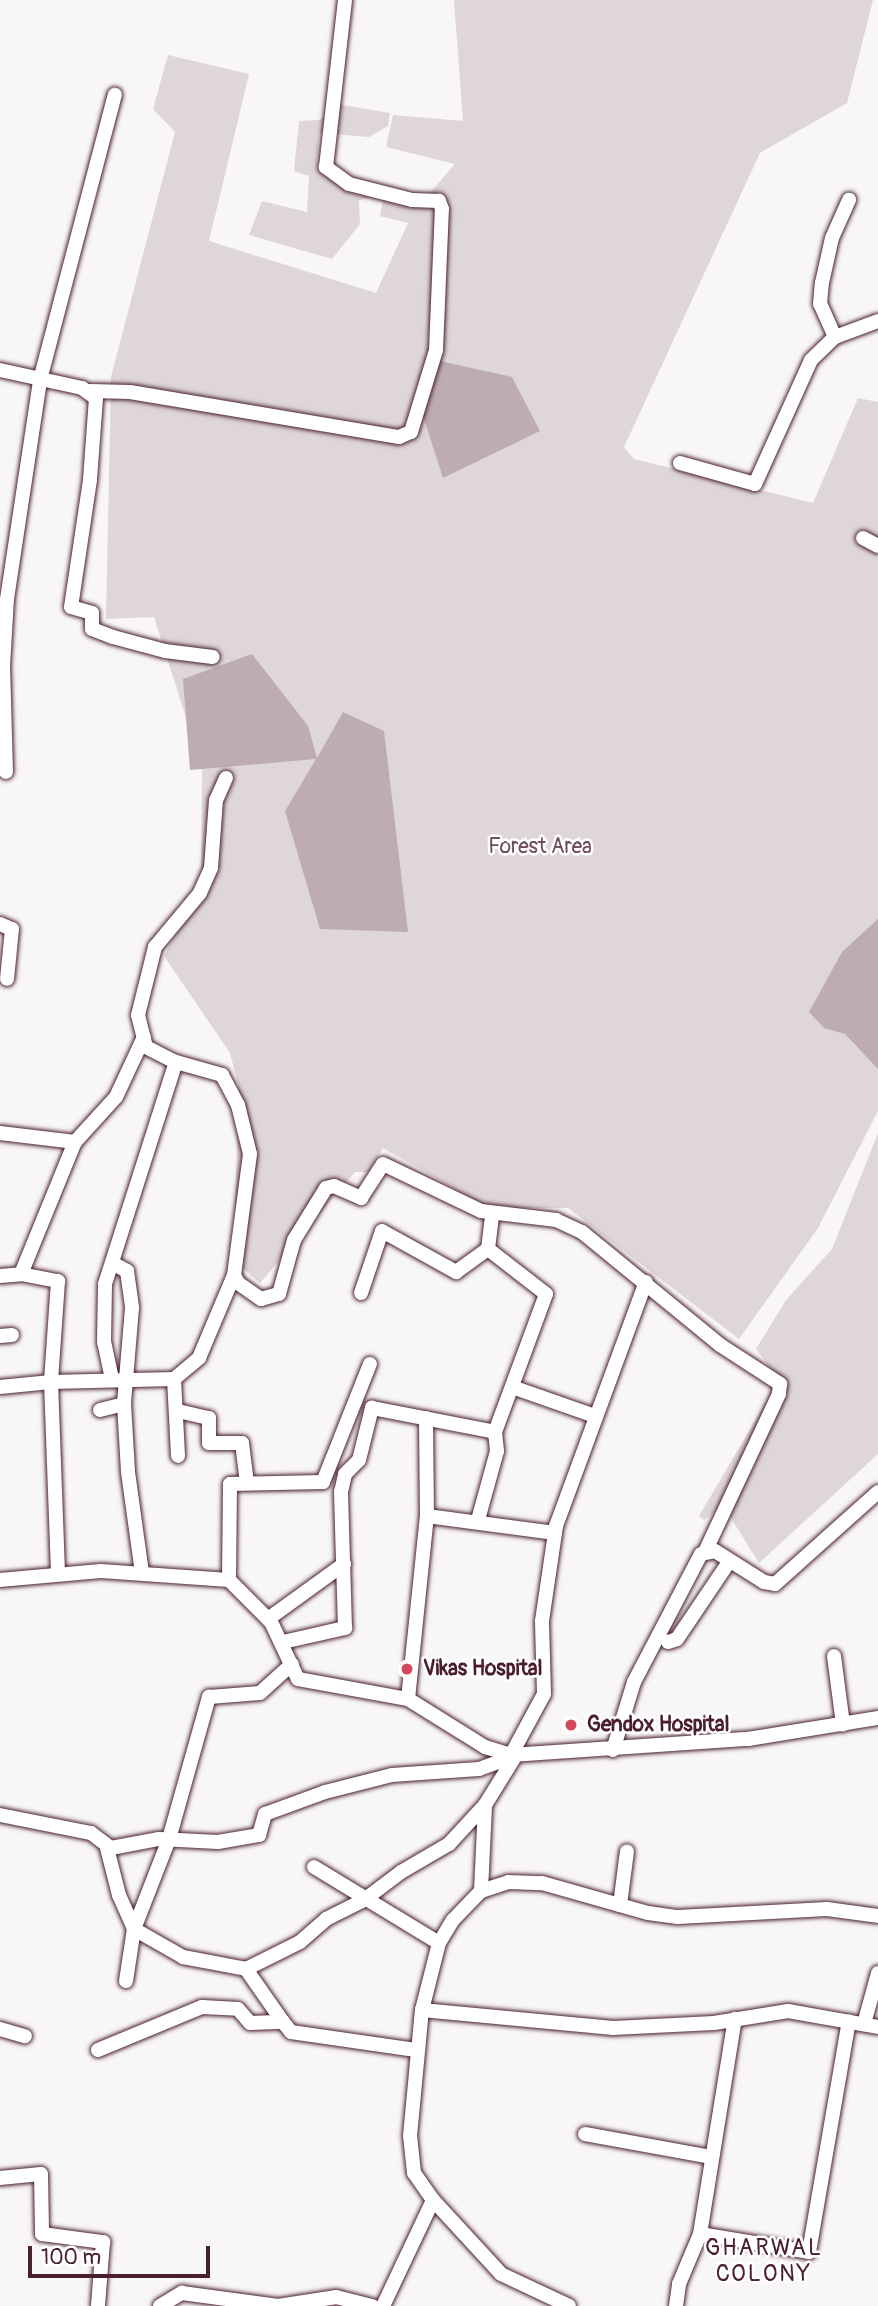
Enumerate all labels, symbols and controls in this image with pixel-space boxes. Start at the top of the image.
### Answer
park label: Forest Area [488,834,592,860]
place label: Vikas Hospital [423,1656,543,1682]
marker: Vikas Hospital [397,1659,417,1679]
place label: Gendox Hospital [587,1712,730,1738]
marker: Gendox Hospital [561,1715,581,1735]
scale bar [32,2232,214,2276]
district label: GHARWAL COLONY [706,2234,822,2288]
text: 100 m [41,2244,101,2271]

